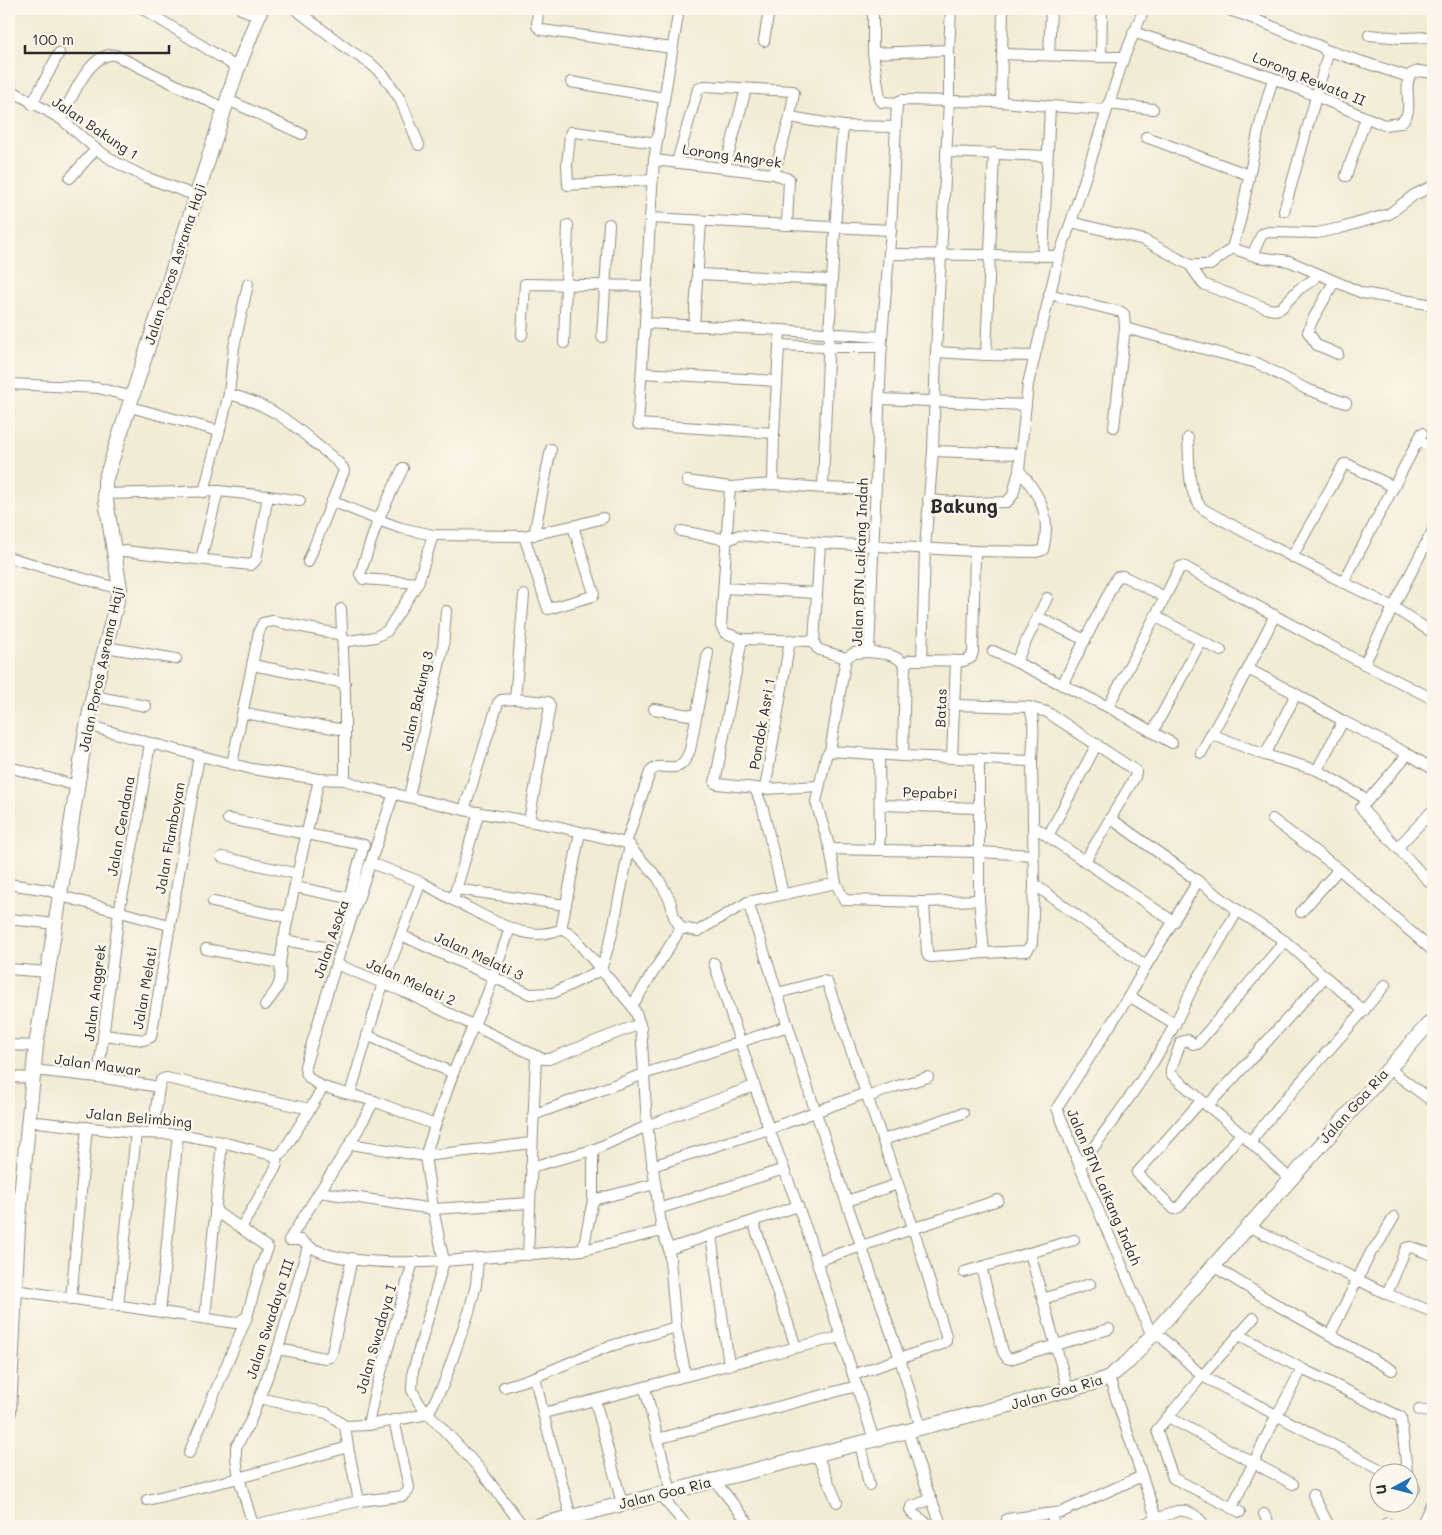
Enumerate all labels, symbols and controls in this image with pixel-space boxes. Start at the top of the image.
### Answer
scale bar [25,22,169,54]
text: 100 m [32,29,74,49]
street label: Lorong Rewata II [1250,47,1368,110]
street label: Jalan Bakung 1 [49,92,142,163]
street label: Lorong Angrek [681,139,783,172]
street label: Jalan Poros Asrama Haji [139,181,210,347]
street label: Jalan BTN Laikang Indah [847,477,872,646]
district label: Bakung [930,493,998,518]
street label: Jalan Poros Asrama Haji [74,584,127,753]
street label: Jalan Bakung 3 [396,649,437,753]
street label: Pondok Asri 1 [744,677,779,771]
street label: Batas [930,688,951,728]
street label: Jalan Cendana [102,774,139,877]
street label: Jalan Flamboyan [150,781,189,895]
street label: Pepabri [902,782,958,803]
street label: Jalan Asoka [308,897,353,981]
street label: Jalan Melati 3 [432,927,527,984]
street label: Jalan Anggrek [79,943,110,1043]
street label: Jalan Melati [128,945,161,1031]
street label: Jalan Melati 2 [364,953,459,1010]
street label: Jalan Mawar [53,1049,143,1080]
street label: Jalan Goa Ria [1315,1064,1392,1147]
street label: Jalan Belimbing [85,1103,193,1132]
street label: Jalan BTN Laikang Indah [1063,1106,1146,1268]
street label: Jalan Swadaya III [241,1257,298,1381]
street label: Jalan Swadaya I [351,1282,400,1396]
street label: Jalan Goa Ria [1009,1369,1105,1414]
north arrow [1370,1462,1420,1512]
street label: Jalan Goa Ria [617,1472,713,1513]
text: U [1371,1484,1391,1496]

